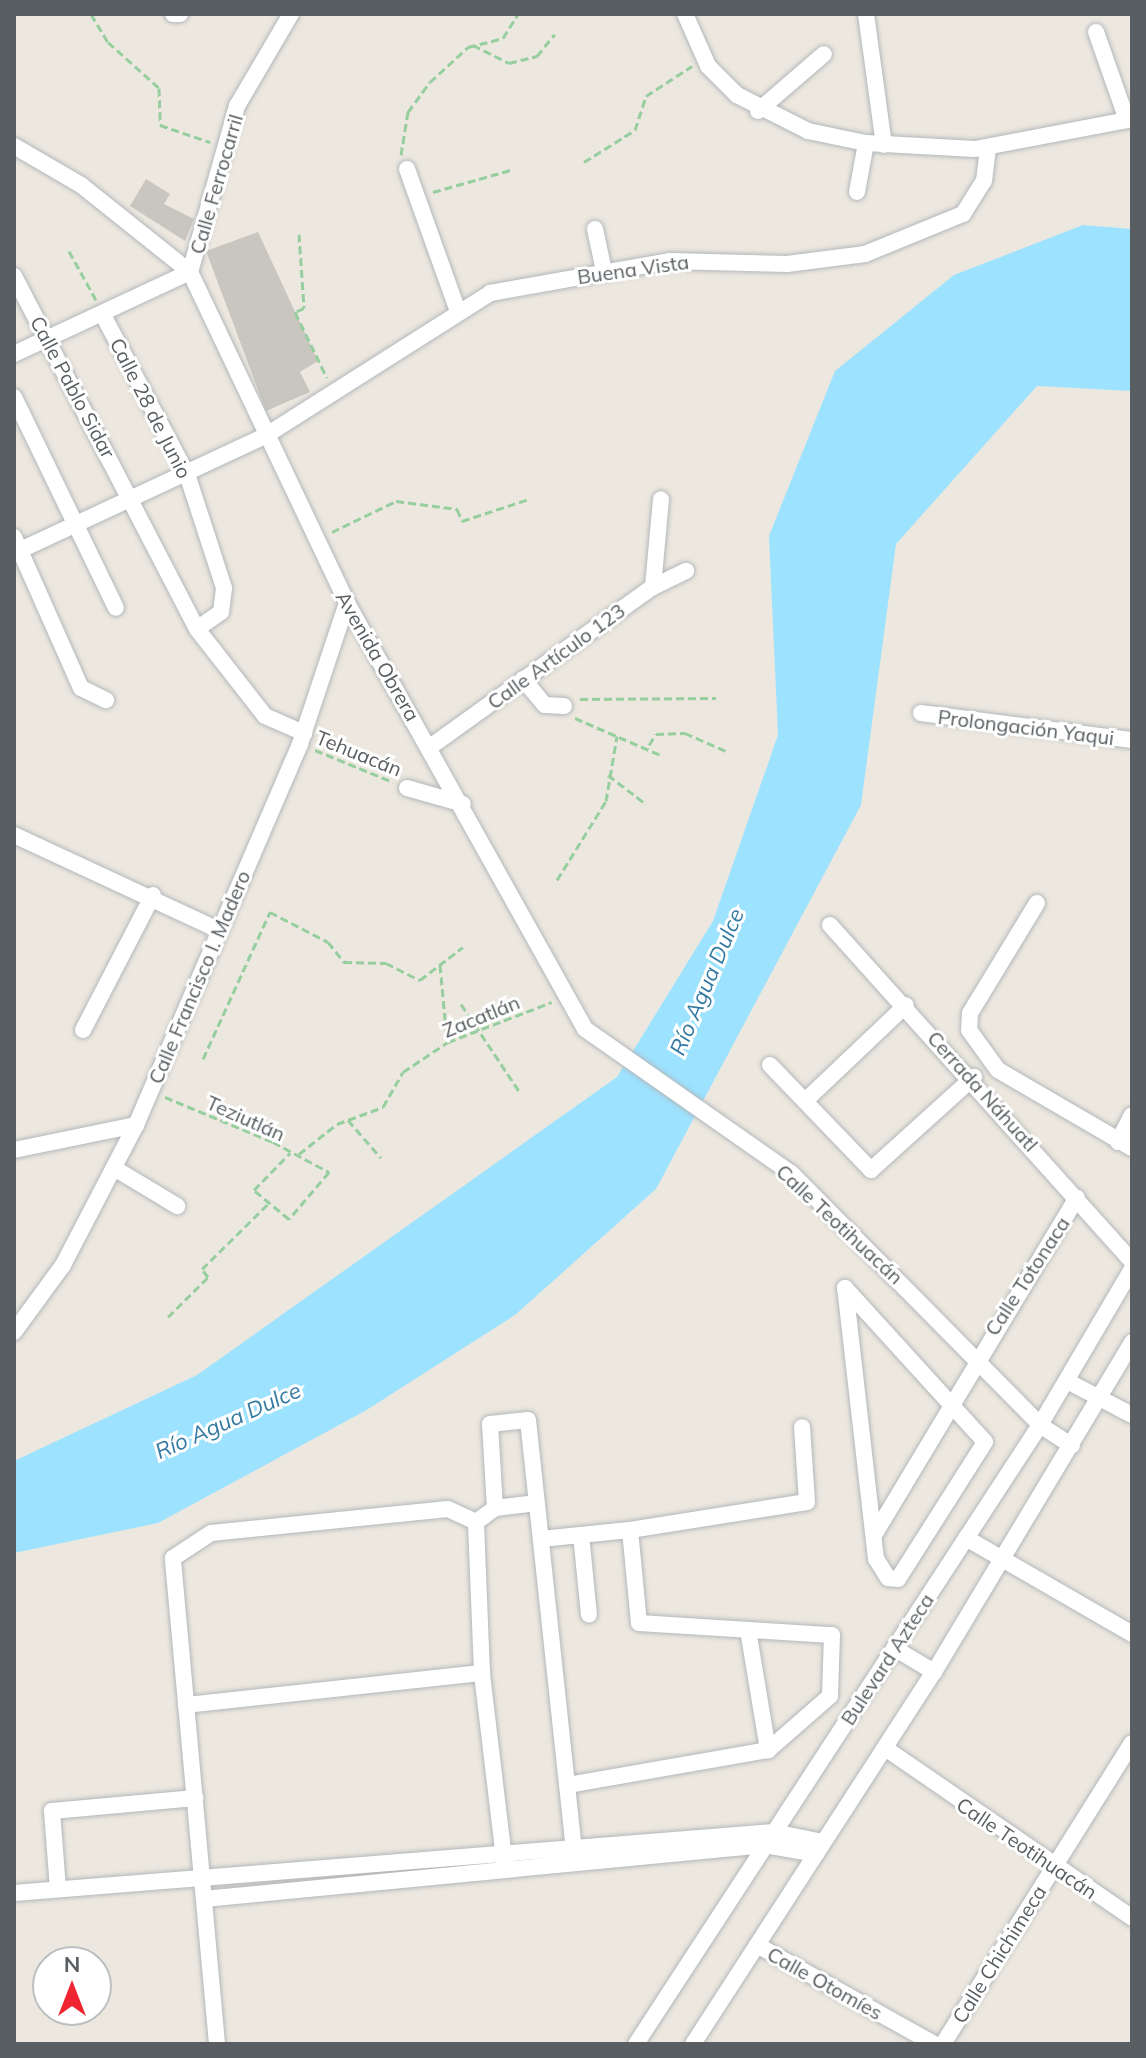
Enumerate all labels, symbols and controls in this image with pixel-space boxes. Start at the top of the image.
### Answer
street label: Calle Ferrocarril [185,111,247,257]
street label: Buena Vista [576,249,690,289]
street label: Calle Pablo Sidar [25,312,121,462]
street label: Calle 28 de Junio [105,334,197,482]
street label: Avenida Obrera [331,587,425,725]
street label: Calle Artículo 123 [483,598,629,714]
street label: Prolongación Yaqui [937,704,1115,750]
street label: Tehuacán [313,725,405,781]
street label: Calle Francisco I. Madero [143,867,255,1087]
water label: Río Agua Dulce [664,905,750,1059]
street label: Zacatlán [439,990,523,1042]
street label: Cerrada Náhuatl [923,1026,1043,1156]
street label: Teziutlán [203,1090,289,1146]
street label: Calle Teotihuacán [772,1159,908,1289]
street label: Calle Totonaca [980,1212,1074,1340]
water label: Río Agua Dulce [151,1377,305,1465]
street label: Bulevard Azteca [836,1589,938,1729]
street label: Calle Teotihuacán [952,1792,1102,1904]
street label: Calle Chichimeca [947,1881,1051,2027]
street label: Calle Otomíes [763,1942,887,2024]
north arrow [32,1946,112,2026]
text: N [64,1950,80,1978]

